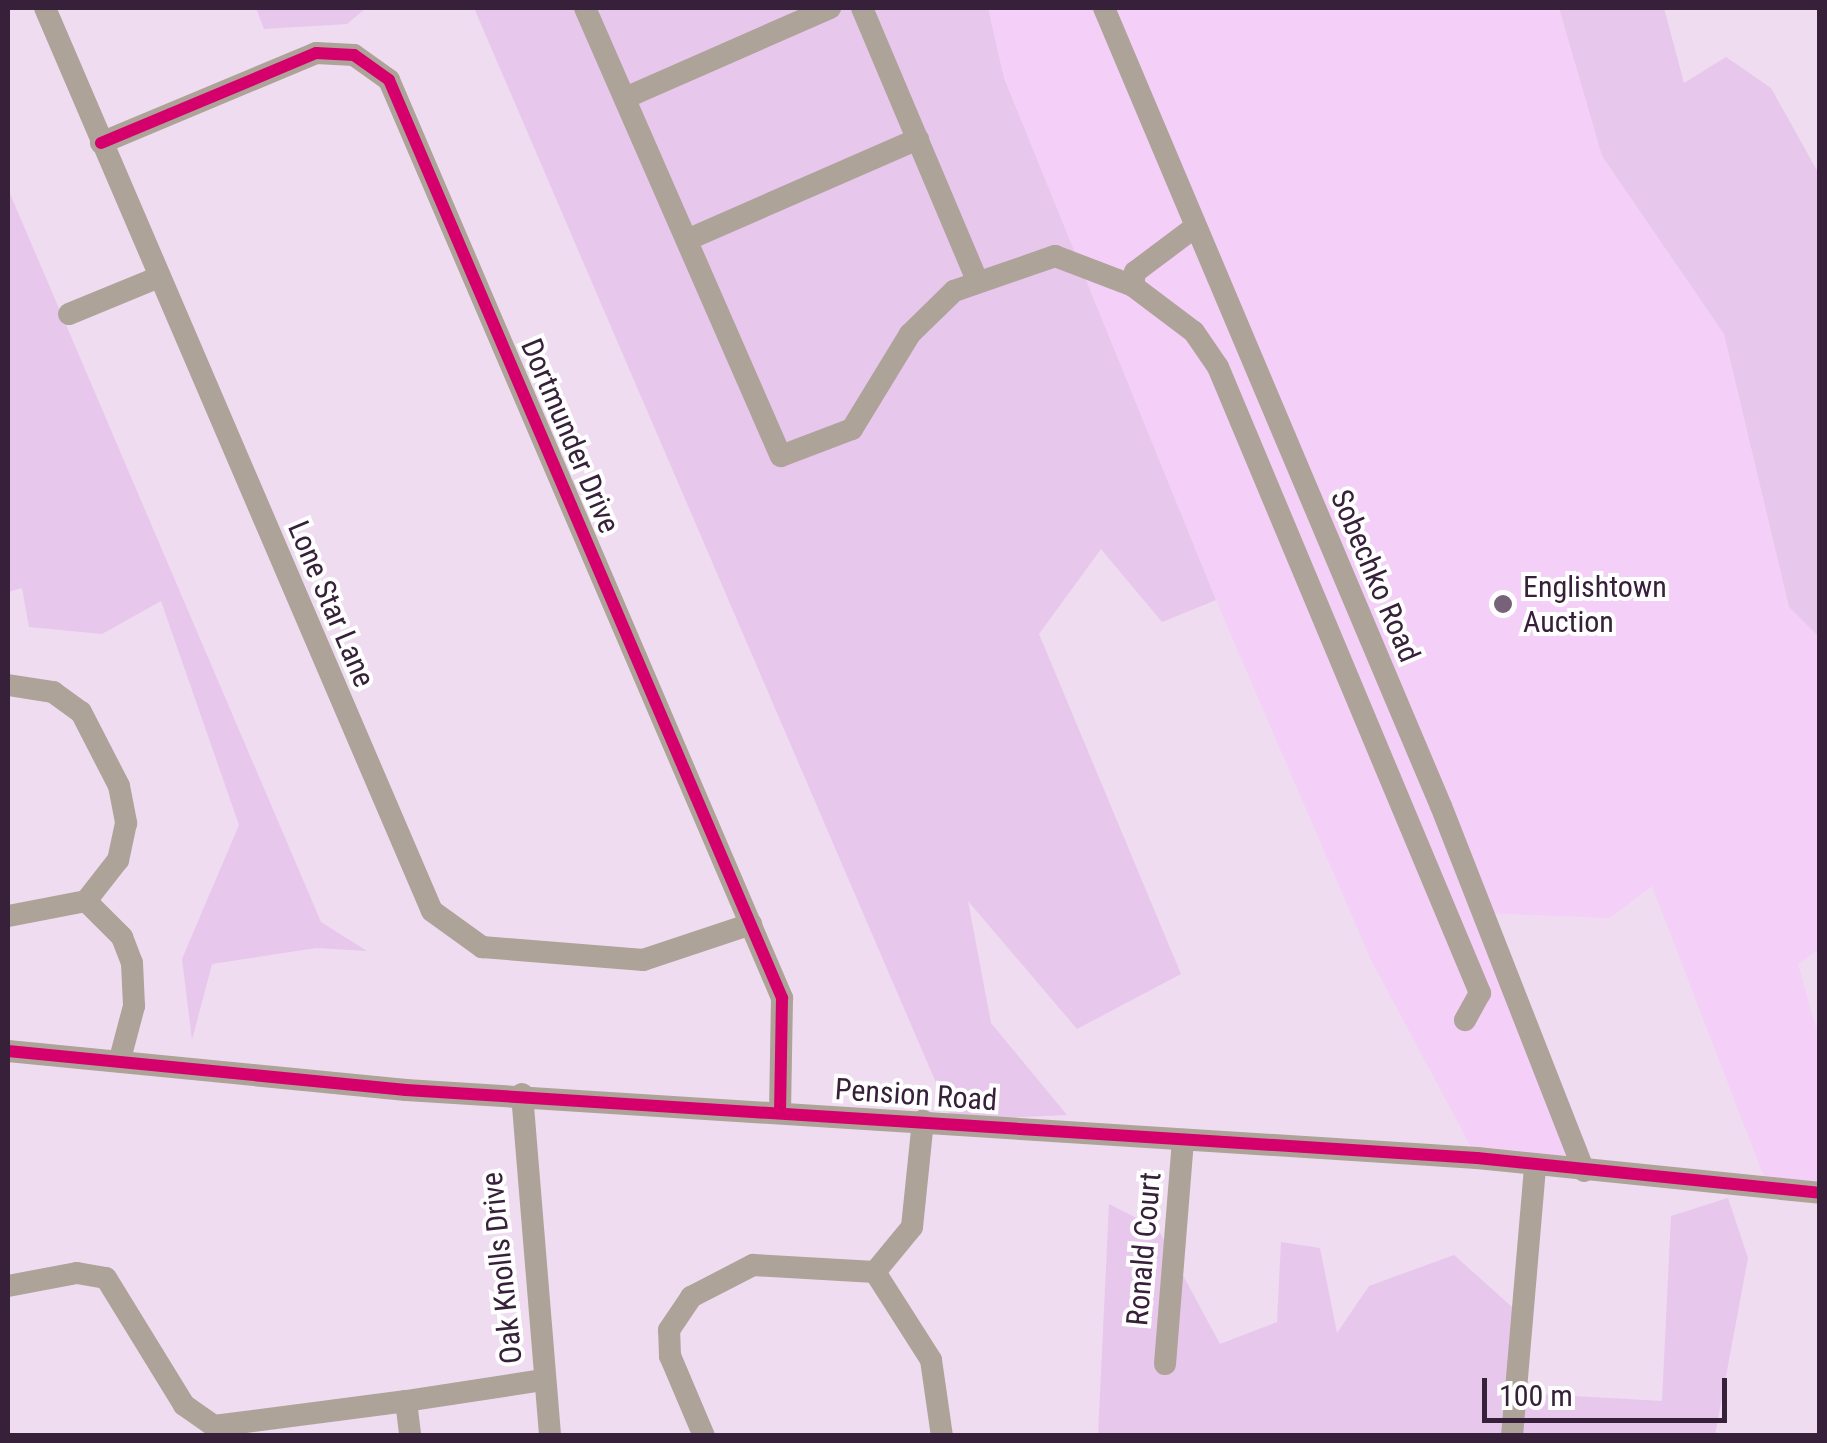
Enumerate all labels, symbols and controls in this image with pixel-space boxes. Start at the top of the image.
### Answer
street label: Dortmunder Drive [513,334,627,538]
street label: Sobechko Road [1323,485,1427,667]
street label: Lone Star Lane [280,516,382,692]
place label: Englishtown Auction [1523,569,1667,640]
marker: Englishtown Auction [1492,593,1514,615]
street label: Pension Road [834,1071,998,1119]
street label: Oak Knolls Drive [474,1170,530,1366]
street label: Ronald Court [1119,1171,1169,1327]
scale bar [1487,1358,1732,1420]
text: 100 m [1499,1378,1573,1413]

